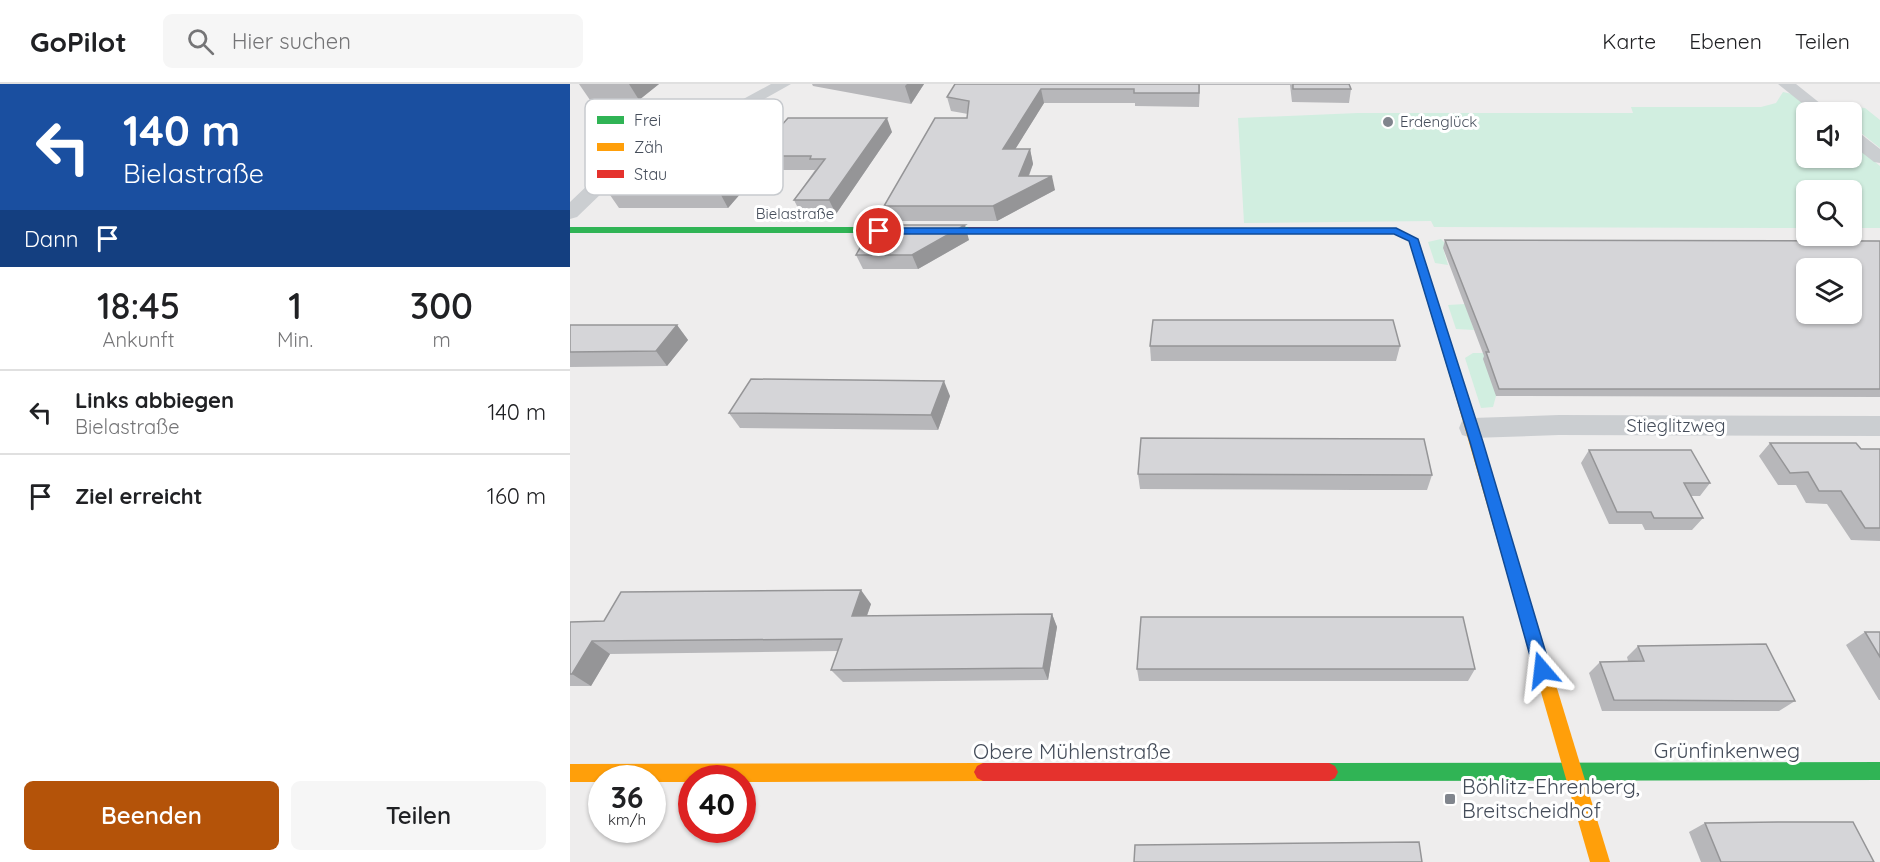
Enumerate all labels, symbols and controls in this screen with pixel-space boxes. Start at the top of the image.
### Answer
search box [163,14,583,68]
text: GoPilot [30,24,127,59]
icon: search [184,25,217,58]
text: Hier suchen [232,27,351,55]
text: Karte [1602,28,1656,54]
text: Ebenen [1689,28,1762,54]
text: Teilen [1795,28,1850,54]
legend [585,99,783,195]
map controls [1796,102,1862,324]
button: sound [1796,102,1862,168]
text: 140 m [123,104,240,157]
icon: left [24,108,102,186]
text: Frei [634,110,661,130]
place label: Erdenglück [1400,112,1477,131]
marker: Erdenglück [1381,115,1395,129]
text: Zäh [634,137,663,157]
text: Bielastraße [123,156,264,190]
text: Stau [634,164,667,184]
button: search [1796,180,1862,246]
street label: Bielastraße [756,204,834,223]
pin [853,205,904,256]
icon: arrive [862,214,895,247]
icon: arrive [91,222,124,255]
text: Dann [24,225,79,253]
button: layers [1796,258,1862,324]
text: 18:45 [97,283,180,328]
text: 1 [288,283,302,328]
text: 300 [410,283,473,328]
text: Ankunft [102,327,175,352]
text: Min. [277,327,313,352]
text: m [432,327,451,352]
text: Links abbiegen [75,386,234,414]
icon: left [24,396,57,429]
text: 140 m [487,398,546,426]
text: Bielastraße [75,414,179,439]
street label: Stieglitzweg [1627,414,1725,437]
icon: arrive [24,480,57,513]
text: Ziel erreicht [75,482,203,510]
text: 160 m [487,482,546,510]
position arrow [1510,638,1574,702]
street label: Grünfinkenweg [1654,737,1800,763]
street label: Obere Mühlenstraße [973,738,1171,764]
speed limit sign: 40 [678,765,756,843]
place label: Böhlitz-Ehrenberg, Breitscheidhof [1462,773,1640,823]
text: 36 [611,778,643,816]
button: Beenden [24,781,279,850]
button: Teilen [291,781,546,850]
marker: Böhlitz-Ehrenberg, Breitscheidhof [1443,792,1457,806]
text: km/h [608,810,646,829]

